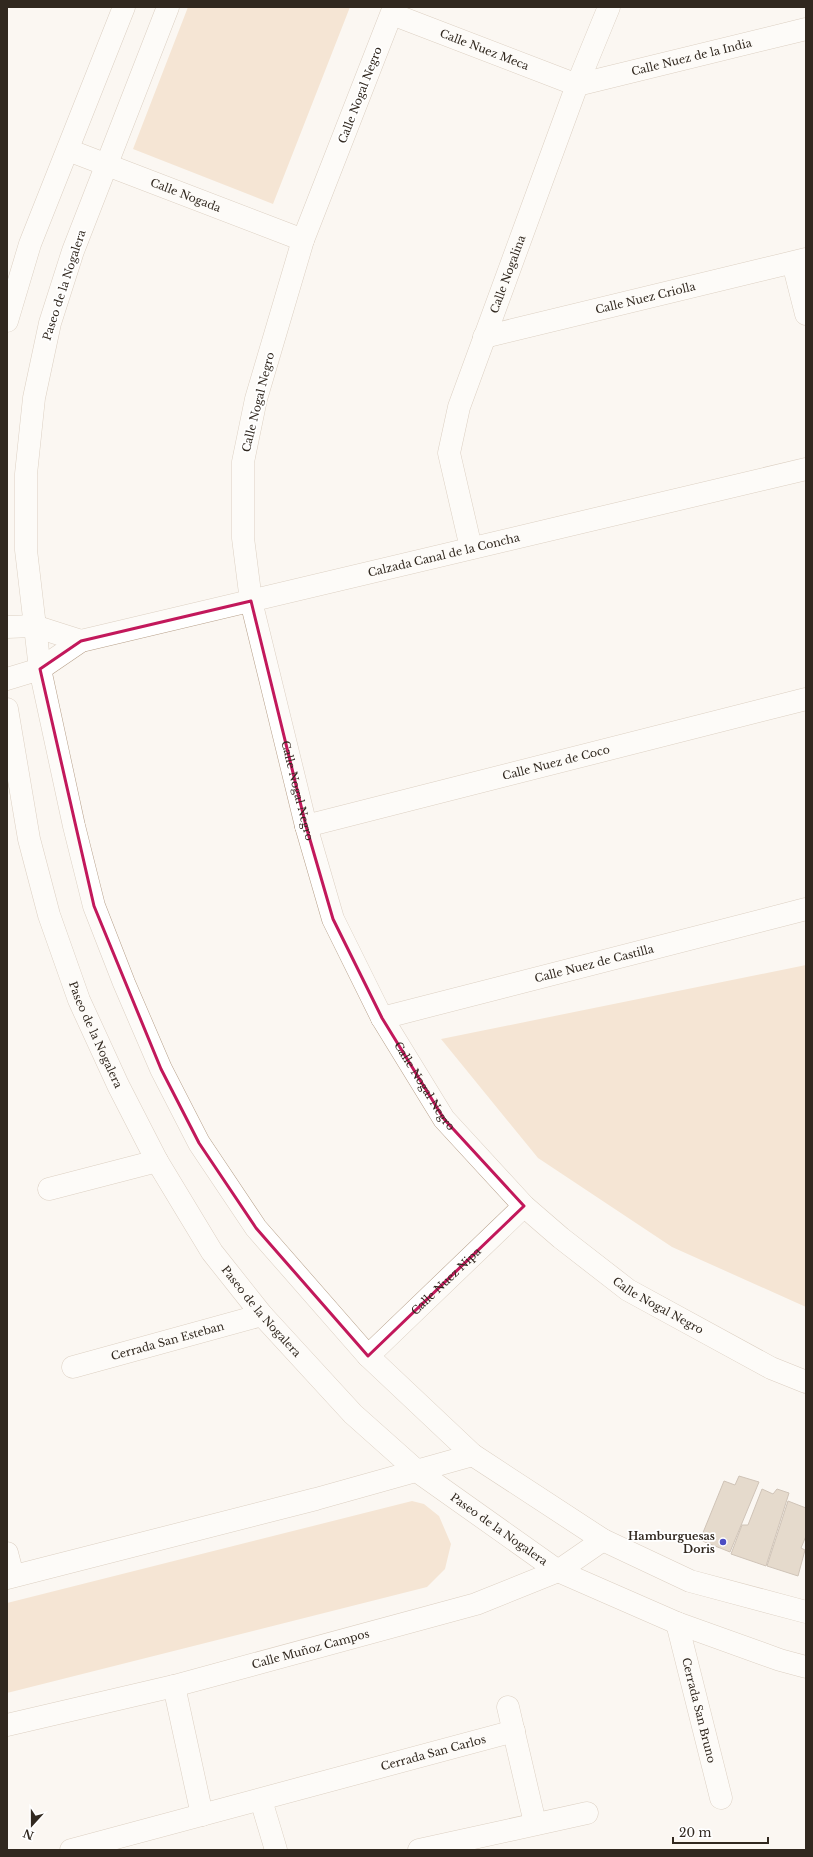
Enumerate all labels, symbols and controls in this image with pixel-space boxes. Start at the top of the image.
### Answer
street label: Calle Nuez Meca [438,26,532,73]
street label: Calle Nuez de la India [630,35,754,78]
street label: Calle Nogal Negro [335,45,385,145]
street label: Calle Nogada [148,175,224,215]
street label: Paseo de la Nogalera [40,227,89,342]
street label: Calle Nogalina [487,232,529,315]
street label: Calle Nuez Criolla [594,279,698,317]
street label: Calle Nogal Negro [239,351,277,453]
street label: Calzada Canal de la Concha [366,530,522,580]
street label: Calle Nogal Negro [278,739,317,842]
street label: Calle Nuez de Coco [501,742,611,783]
street label: Calle Nuez de Castilla [533,941,656,985]
street label: Paseo de la Nogalera [66,979,126,1091]
street label: Calle Nogal Negro [391,1039,458,1133]
street label: Calle Nuez Nipa [408,1244,484,1318]
street label: Paseo de la Nogalera [219,1263,305,1361]
street label: Calle Nogal Negro [610,1274,706,1337]
street label: Cerrada San Esteban [109,1319,226,1363]
street label: Paseo de la Nogalera [448,1490,551,1569]
place label: Hamburguesas Doris [628,1529,715,1556]
marker: Hamburguesas Doris [718,1537,728,1547]
street label: Calle Muñoz Campos [250,1626,371,1672]
street label: Cerrada San Bruno [679,1656,719,1764]
street label: Cerrada San Carlos [379,1732,487,1774]
north arrow [12,1805,52,1845]
scale bar [673,1819,768,1845]
text: 20 m [679,1825,711,1840]
text: N [20,1826,36,1843]

